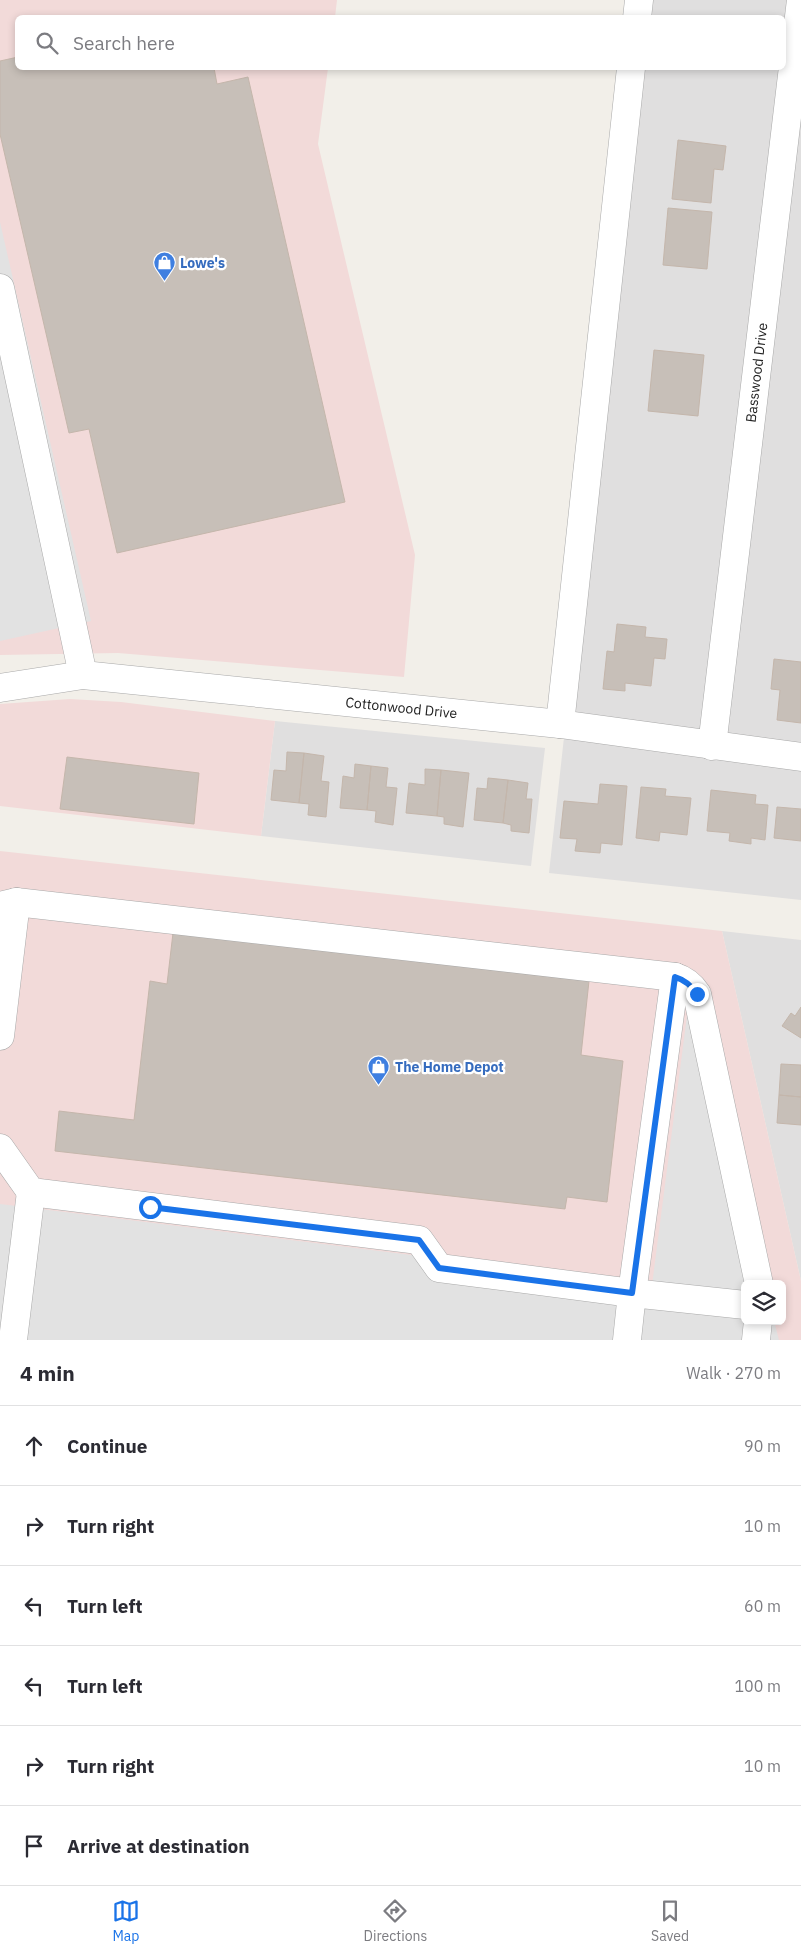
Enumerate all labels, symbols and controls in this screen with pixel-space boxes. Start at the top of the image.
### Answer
search box [15,15,786,70]
icon: search [33,29,61,57]
text: Search here [73,31,175,55]
shop icon: Lowe's [152,251,176,282]
place label: Lowe's [180,254,225,272]
street label: Basswood Drive [742,321,771,424]
street label: Cottonwood Drive [345,693,458,722]
route end [686,983,709,1006]
shop icon: The Home Depot [367,1055,391,1086]
place label: The Home Depot [395,1058,504,1076]
route start [139,1196,162,1219]
map controls [741,1280,786,1325]
button: layers [741,1280,786,1325]
text: 4 min [20,1359,75,1387]
text: Walk · 270 m [686,1363,781,1383]
icon: ahead [20,1432,48,1460]
text: Continue [67,1434,147,1458]
text: 90 m [744,1436,781,1456]
icon: right [20,1512,48,1540]
text: Turn right [67,1514,154,1538]
text: 10 m [744,1516,781,1536]
icon: left [20,1592,48,1620]
text: Turn left [67,1594,143,1618]
text: 60 m [744,1596,781,1616]
icon: left [20,1672,48,1700]
text: Turn left [67,1674,143,1698]
text: 100 m [734,1676,781,1696]
icon: right [20,1752,48,1780]
text: Turn right [67,1754,154,1778]
text: 10 m [744,1756,781,1776]
icon: arrive [20,1832,48,1860]
text: Arrive at destination [67,1834,250,1858]
tab: Map [112,1897,140,1945]
tab: Directions [364,1897,427,1945]
tab: Saved [651,1897,689,1945]

